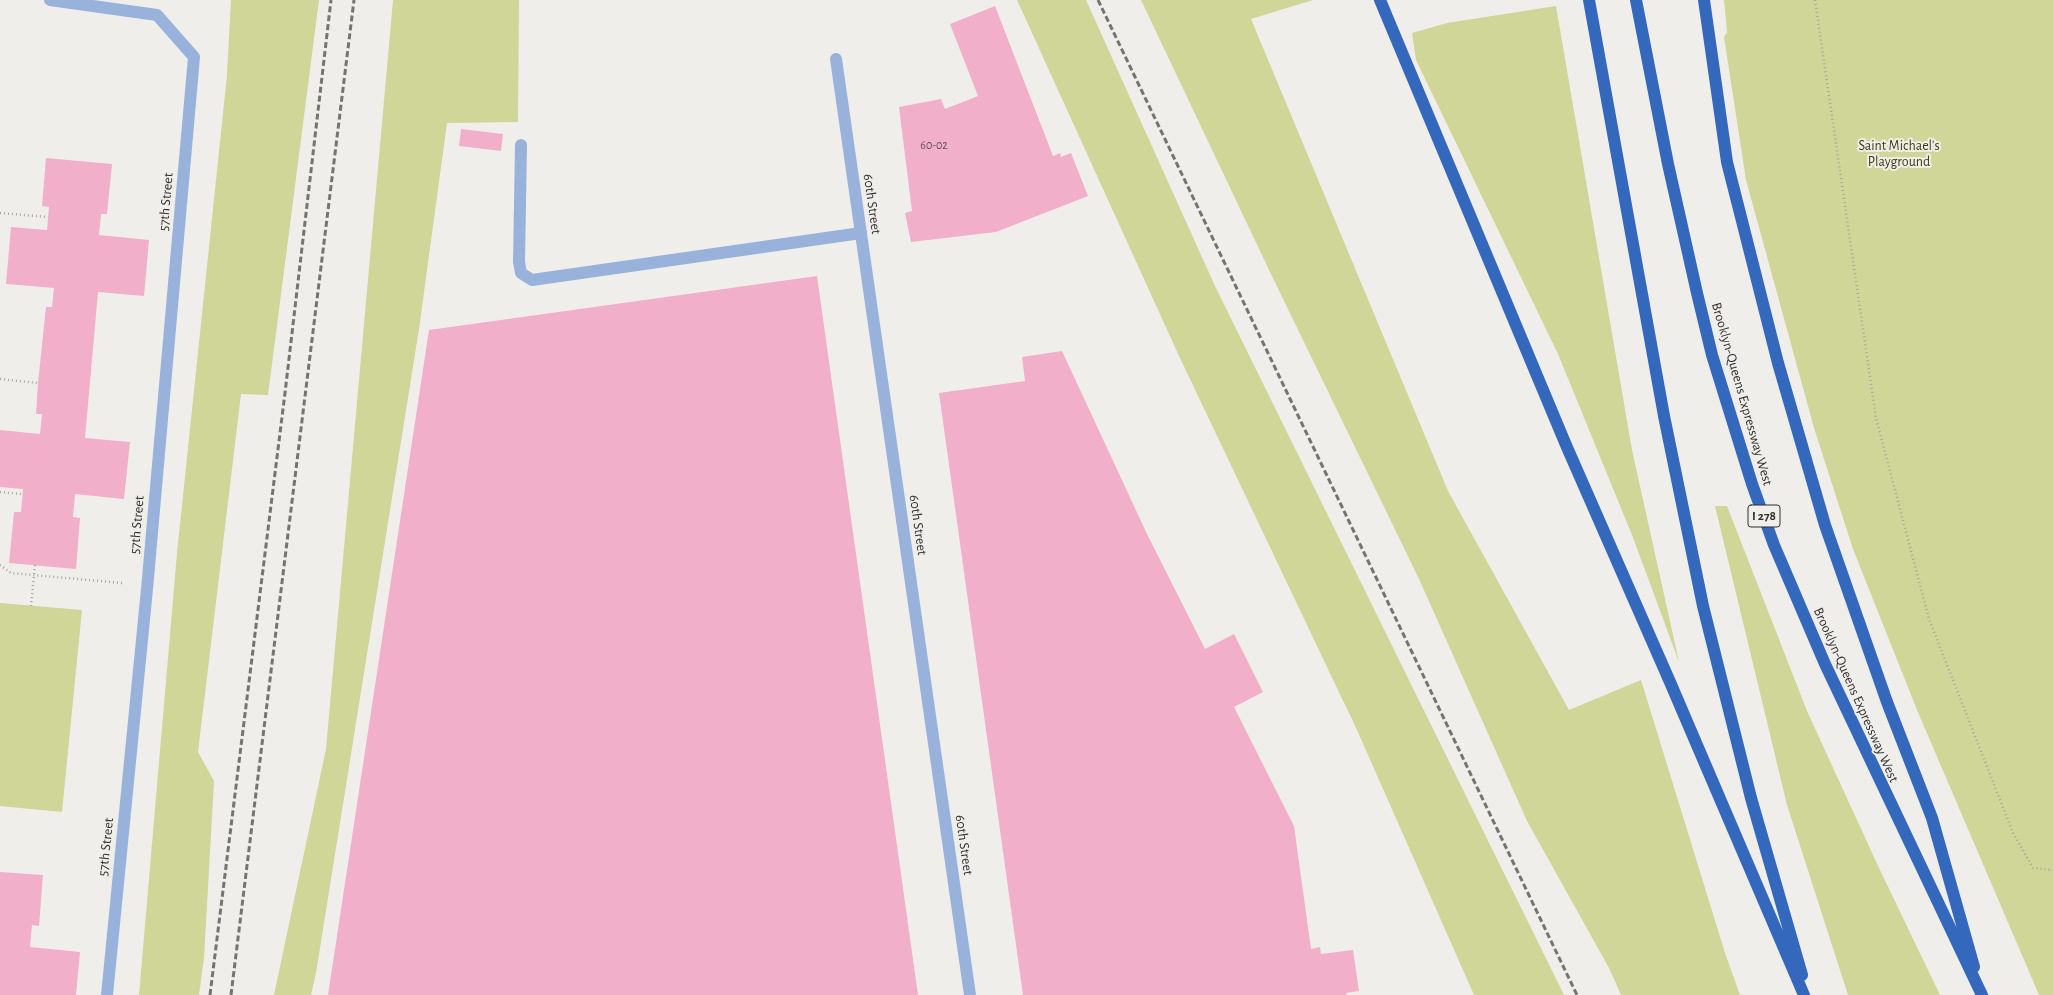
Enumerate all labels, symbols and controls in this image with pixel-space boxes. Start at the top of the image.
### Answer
house number: 60-02 [920,138,948,152]
park label: Saint Michael's Playground [1858,138,1940,170]
street label: 57th Street [155,172,177,232]
street label: 60th Street [859,173,885,235]
street label: Brooklyn-Queens Expressway West [1708,301,1776,487]
street label: 60th Street [905,494,931,556]
street label: 57th Street [126,495,148,555]
road number: I 278 [1748,505,1780,527]
street label: Brooklyn-Queens Expressway West [1810,605,1902,785]
street label: 60th Street [951,814,977,876]
street label: 57th Street [95,817,117,877]

